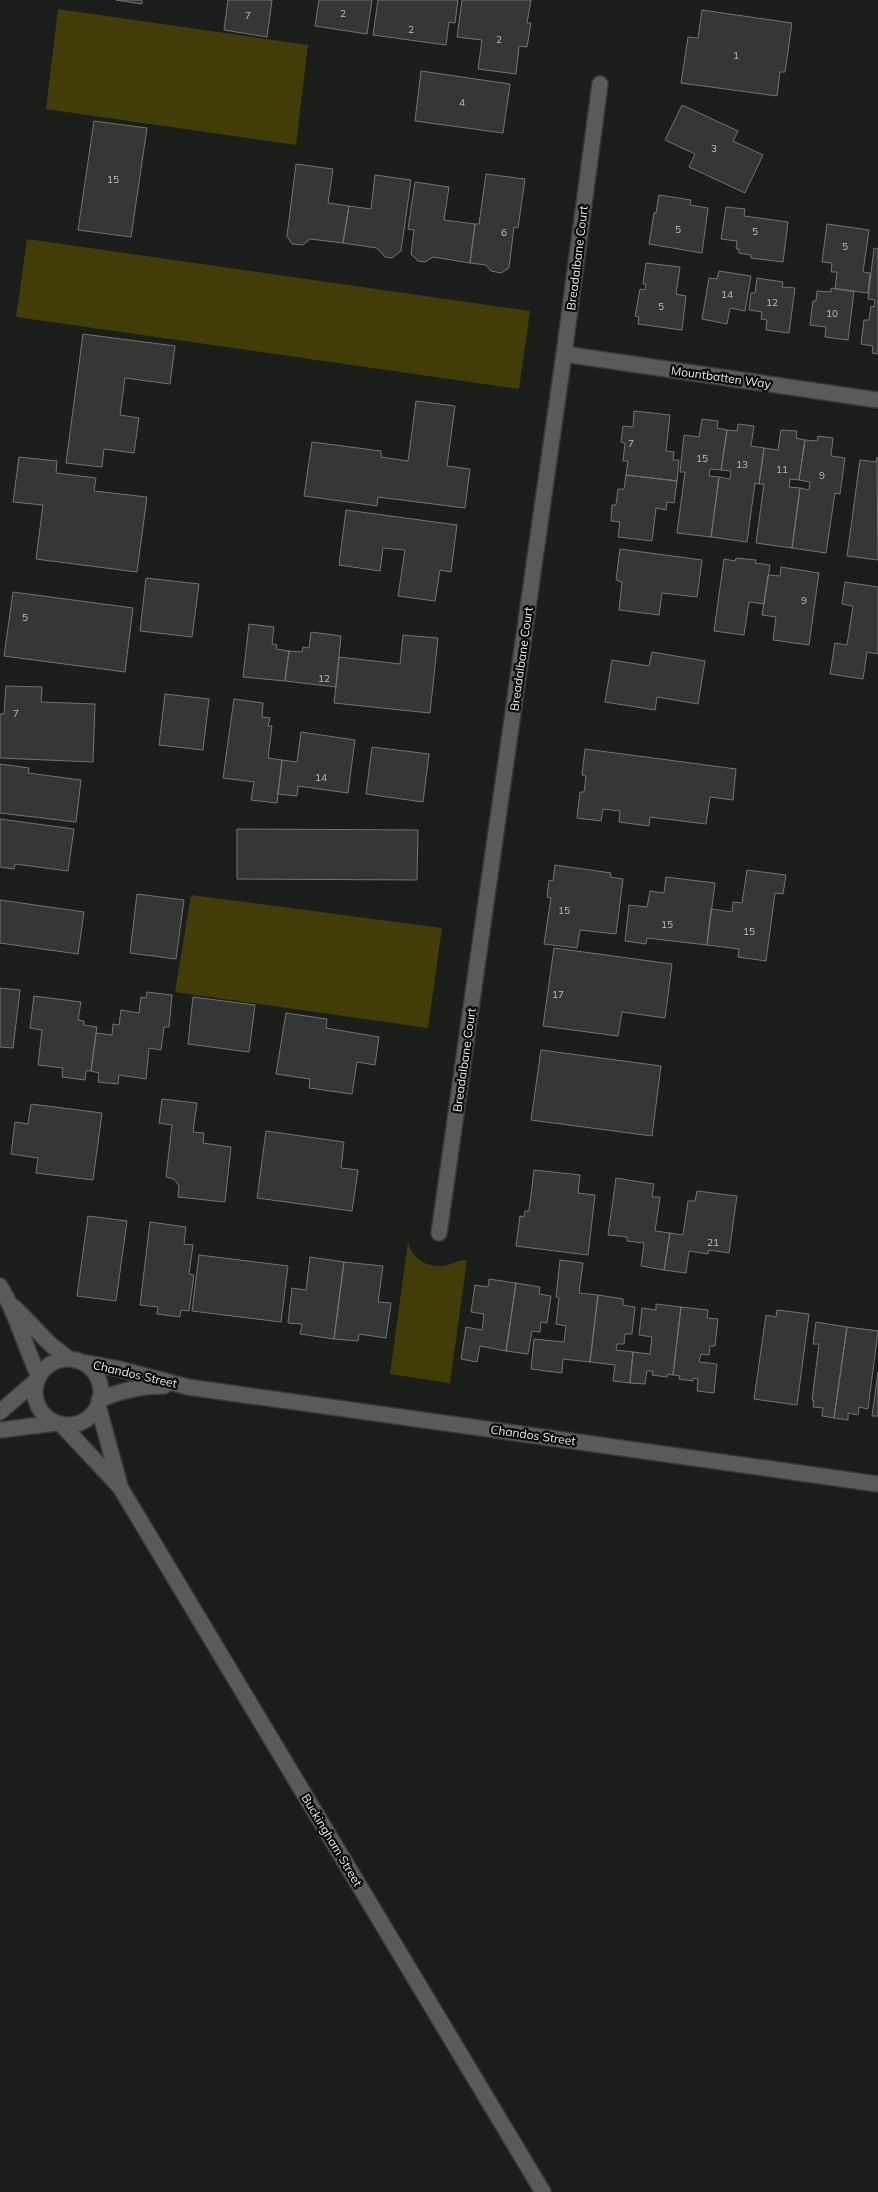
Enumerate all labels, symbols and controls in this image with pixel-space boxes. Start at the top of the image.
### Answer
house number: 2 [340,7,346,20]
house number: 7 [245,9,251,22]
house number: 2 [408,23,414,36]
house number: 2 [496,33,502,46]
house number: 1 [733,49,739,62]
house number: 4 [459,96,465,109]
house number: 3 [711,142,717,155]
house number: 15 [107,173,119,186]
street label: Breadalbane Court [563,205,591,311]
house number: 5 [675,223,681,236]
house number: 5 [752,225,758,238]
house number: 6 [501,226,507,239]
house number: 5 [842,240,848,253]
house number: 14 [721,288,733,301]
house number: 12 [766,296,778,309]
house number: 5 [658,300,664,313]
house number: 10 [826,307,838,320]
street label: Mountbatten Way [670,363,773,392]
house number: 7 [628,437,634,450]
house number: 15 [696,452,708,465]
house number: 13 [736,458,748,471]
house number: 11 [776,463,788,476]
house number: 9 [819,469,825,482]
house number: 9 [801,594,807,607]
street label: Breadalbane Court [506,606,536,712]
house number: 5 [22,611,28,624]
house number: 12 [318,672,330,685]
house number: 7 [13,707,19,720]
house number: 14 [315,771,327,784]
house number: 15 [558,904,570,917]
house number: 15 [661,918,673,931]
house number: 15 [743,925,755,938]
house number: 17 [552,988,564,1001]
street label: Breadalbane Court [449,1007,479,1113]
house number: 21 [707,1236,719,1249]
street label: Chandos Street [92,1357,178,1391]
street label: Chandos Street [489,1422,577,1448]
street label: Buckingham Street [298,1791,366,1889]

